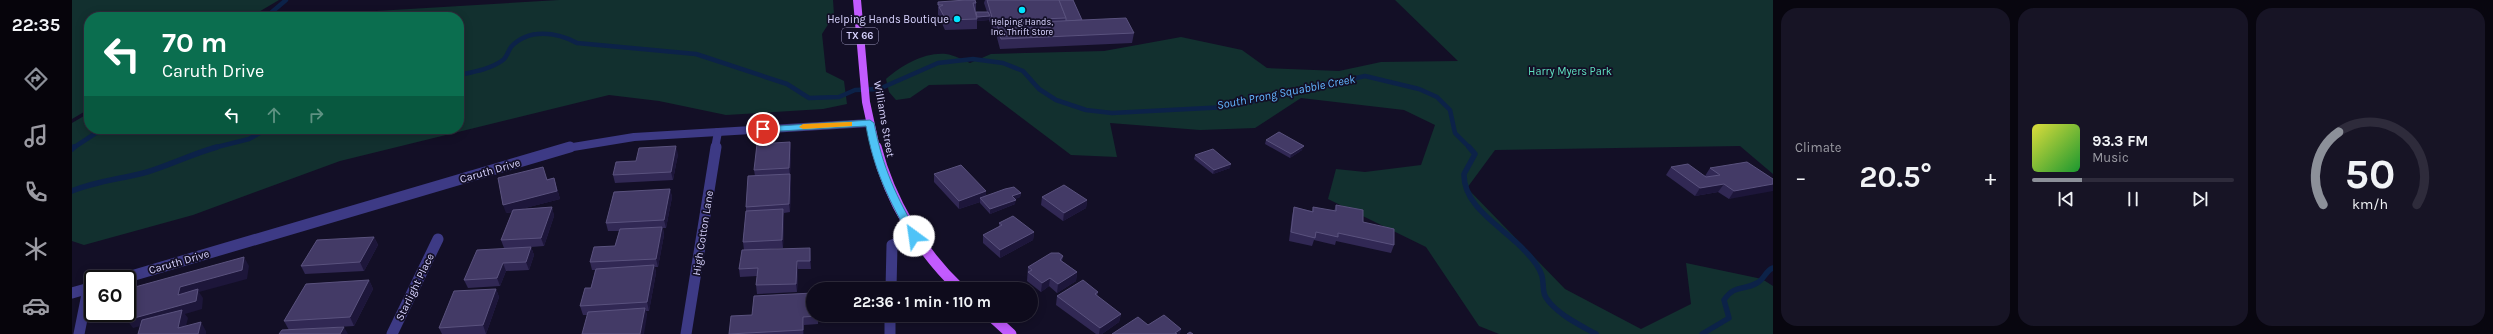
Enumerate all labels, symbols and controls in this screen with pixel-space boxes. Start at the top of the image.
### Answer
marker: Helping Hands, Inc. Thrift Store [1017,5,1027,15]
place label: Helping Hands Boutique [827,13,949,26]
text: 22:35 [12,14,60,36]
marker: Helping Hands Boutique [952,14,962,24]
place label: Helping Hands, Inc. Thrift Store [991,17,1054,37]
text: 70 m [162,26,227,59]
icon: left [96,28,148,80]
road number: TX 66 [842,28,878,44]
text: Caruth Drive [162,60,264,82]
icon: directions [22,65,50,93]
park label: Harry Myers Park [1528,65,1612,78]
water label: South Prong Squabble Creek [1216,72,1357,112]
street label: Williams Street [871,80,897,158]
icon: left [221,104,243,126]
icon: ahead [263,104,285,126]
icon: right [305,104,327,126]
pin [746,112,780,146]
icon: arrive [752,118,774,140]
icon: music [22,122,50,150]
text: 93.3 FM [2092,132,2148,150]
text: Climate [1795,140,1841,155]
text: Music [2092,150,2129,165]
text: 50 [2345,150,2396,198]
street label: Caruth Drive [458,156,522,186]
text: 20.5° [1859,159,1932,195]
text: − [1795,165,1807,191]
text: + [1985,165,1996,191]
icon: phone [22,178,50,206]
icon: previous [2055,188,2077,210]
icon: pause [2122,188,2144,210]
icon: next [2189,188,2211,210]
street label: High Cotton Lane [690,189,716,276]
text: km/h [2352,196,2388,213]
position arrow [893,215,935,257]
icon: climate [22,235,50,263]
street label: Caruth Drive [147,247,211,277]
street label: Starlight Place [393,251,437,323]
speed limit sign: 60 [84,270,136,322]
icon: car [22,292,50,320]
text: 22:36 · 1 min · 110 m [853,293,991,311]

